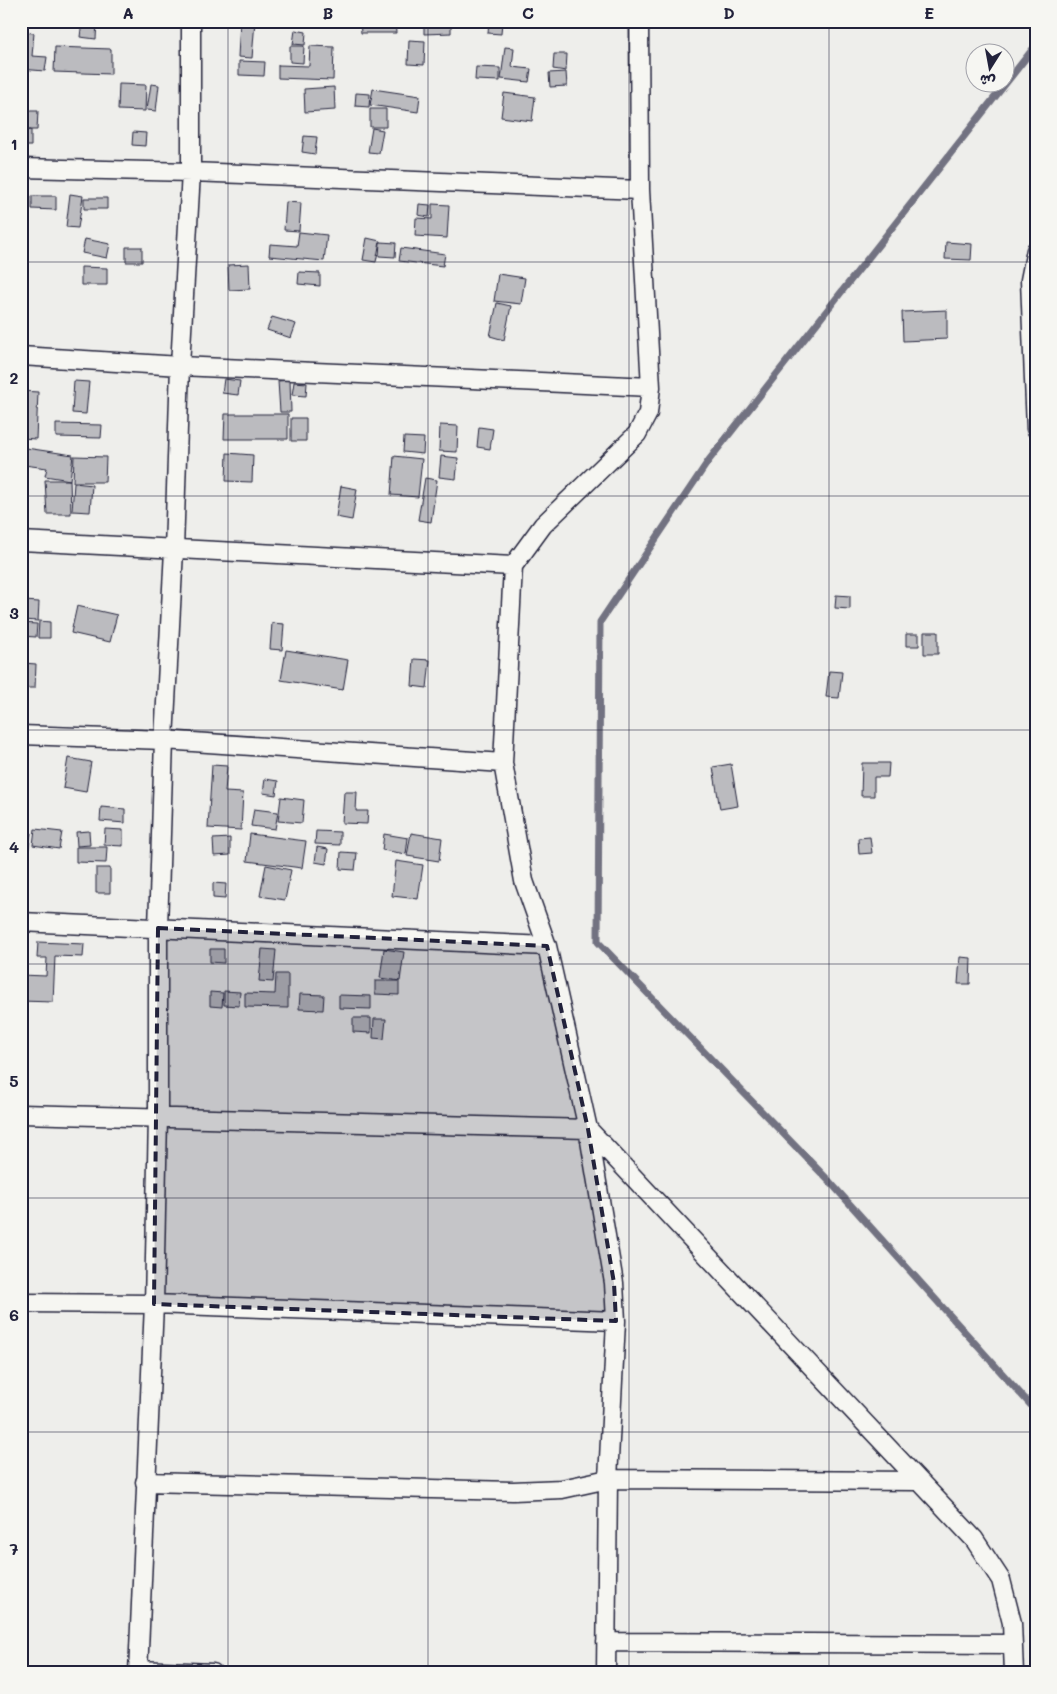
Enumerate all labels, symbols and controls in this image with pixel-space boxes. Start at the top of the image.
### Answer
text: A [122,2,134,23]
text: B [323,2,333,23]
text: C [522,2,534,23]
text: D [723,2,735,23]
text: E [924,2,934,23]
north arrow [964,42,1014,92]
text: ش [978,70,997,92]
text: 1 [10,133,18,154]
text: 2 [10,367,19,388]
text: 3 [9,602,19,623]
text: 4 [9,836,19,857]
text: 5 [9,1070,19,1091]
text: 6 [9,1304,19,1325]
text: 7 [10,1538,19,1559]

